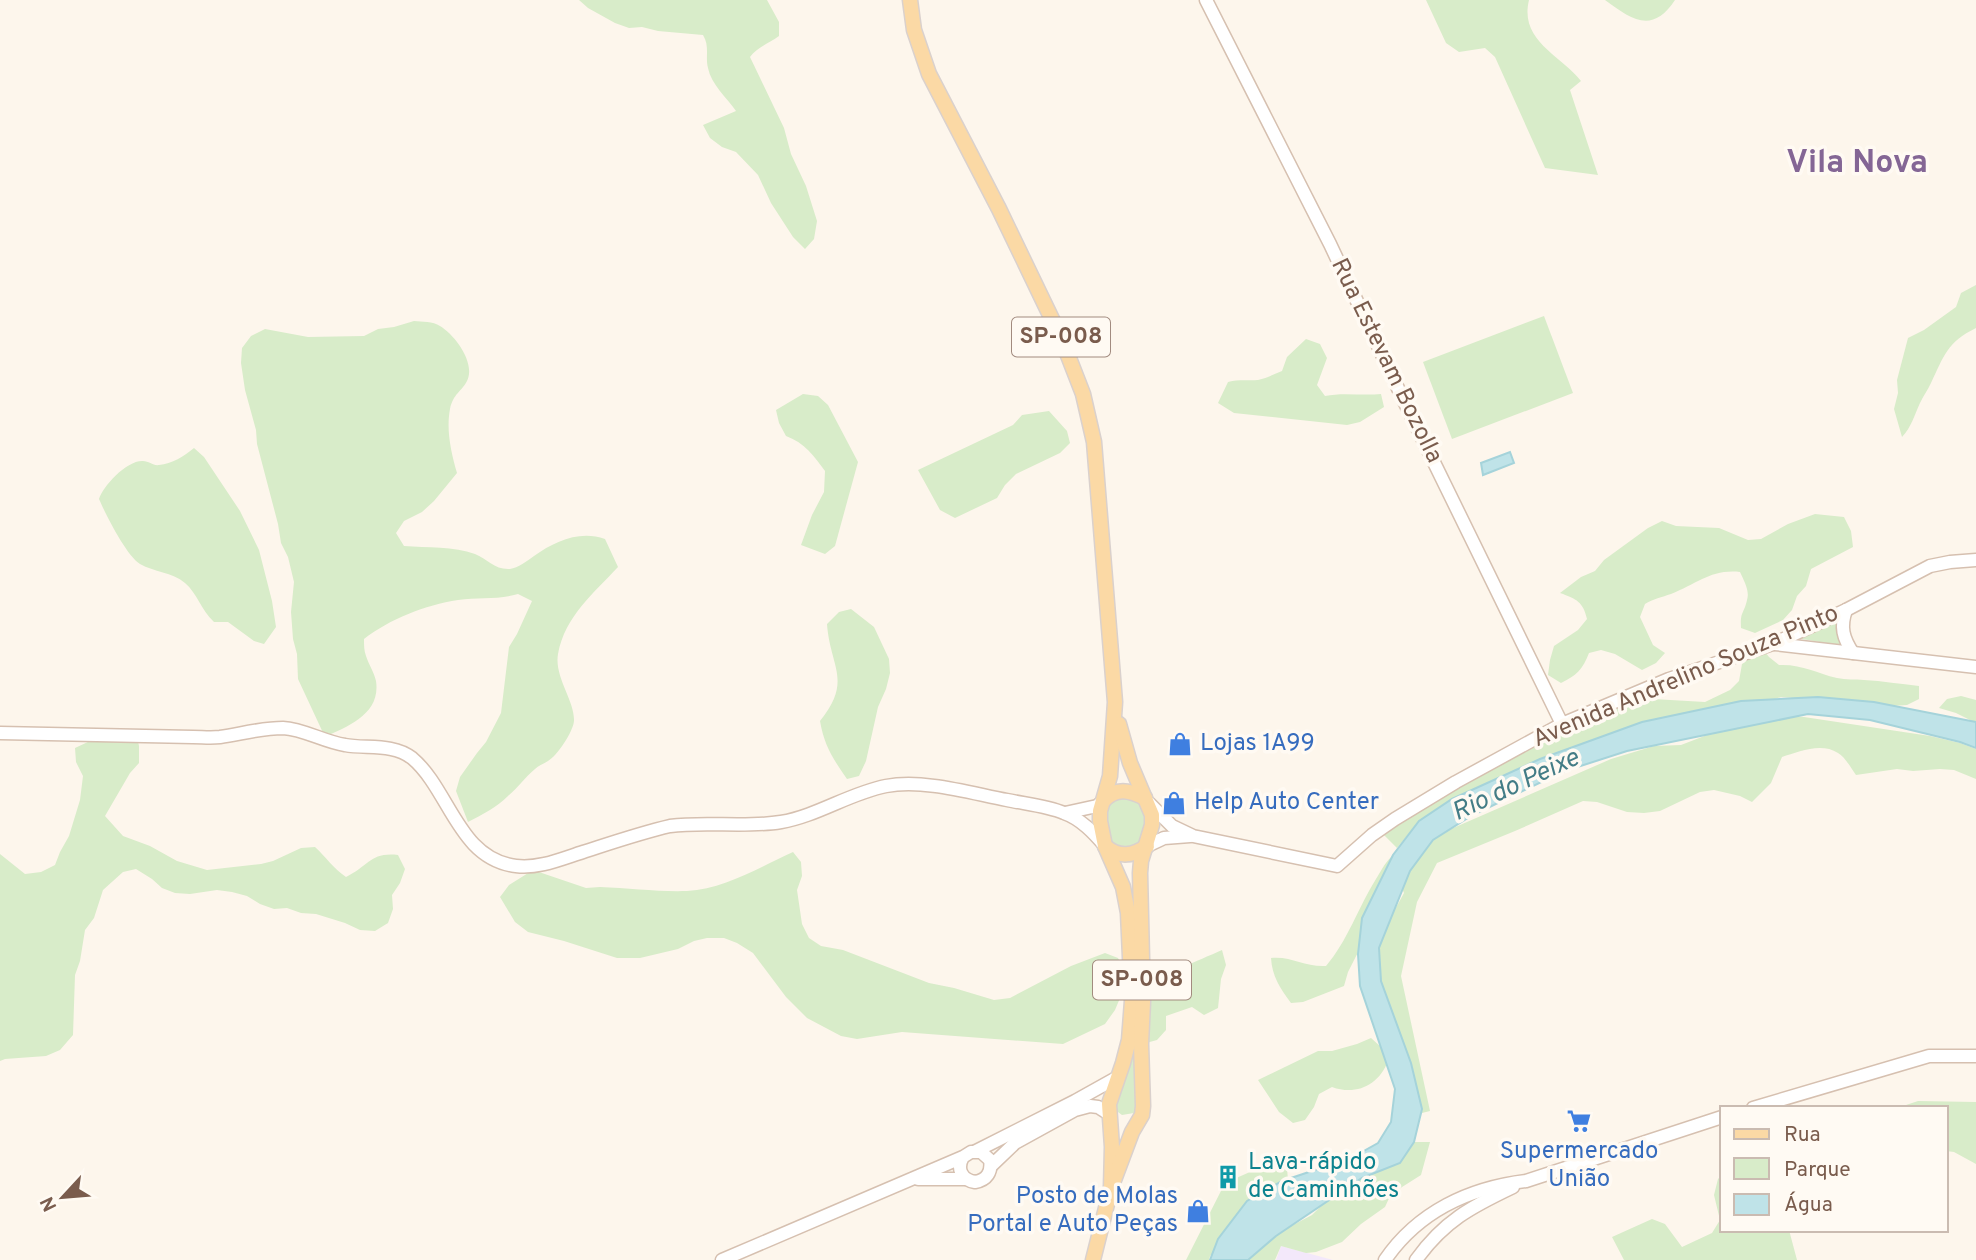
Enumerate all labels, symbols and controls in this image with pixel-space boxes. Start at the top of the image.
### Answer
district label: Vila Nova [1786,144,1928,184]
street label: Rua Estevam Bozolla [1323,254,1449,468]
road number: SP-008 [1012,318,1110,356]
street label: Avenida Andrelino Souza Pinto [1529,599,1843,755]
place label: Lojas 1A99 [1200,729,1315,759]
shop icon: Lojas 1A99 [1166,730,1194,758]
water label: Rio do Peixe [1447,742,1585,830]
place label: Help Auto Center [1194,788,1379,818]
shop icon: Help Auto Center [1160,789,1188,817]
road number: SP-008 [1093,960,1191,1000]
legend [1720,1106,1948,1232]
supermarket icon: Supermercado União [1565,1107,1593,1135]
text: Rua [1784,1122,1821,1149]
place label: Supermercado União [1500,1137,1658,1195]
place label: Lava-rápido de Caminhões [1248,1148,1399,1206]
text: Parque [1784,1157,1851,1184]
north arrow [28,1162,98,1232]
building icon: Lava-rápido de Caminhões [1214,1163,1242,1191]
place label: Posto de Molas Portal e Auto Peças [967,1182,1178,1240]
text: Água [1784,1191,1833,1219]
text: N [36,1192,63,1215]
shop icon: Posto de Molas Portal e Auto Peças [1184,1197,1212,1225]

